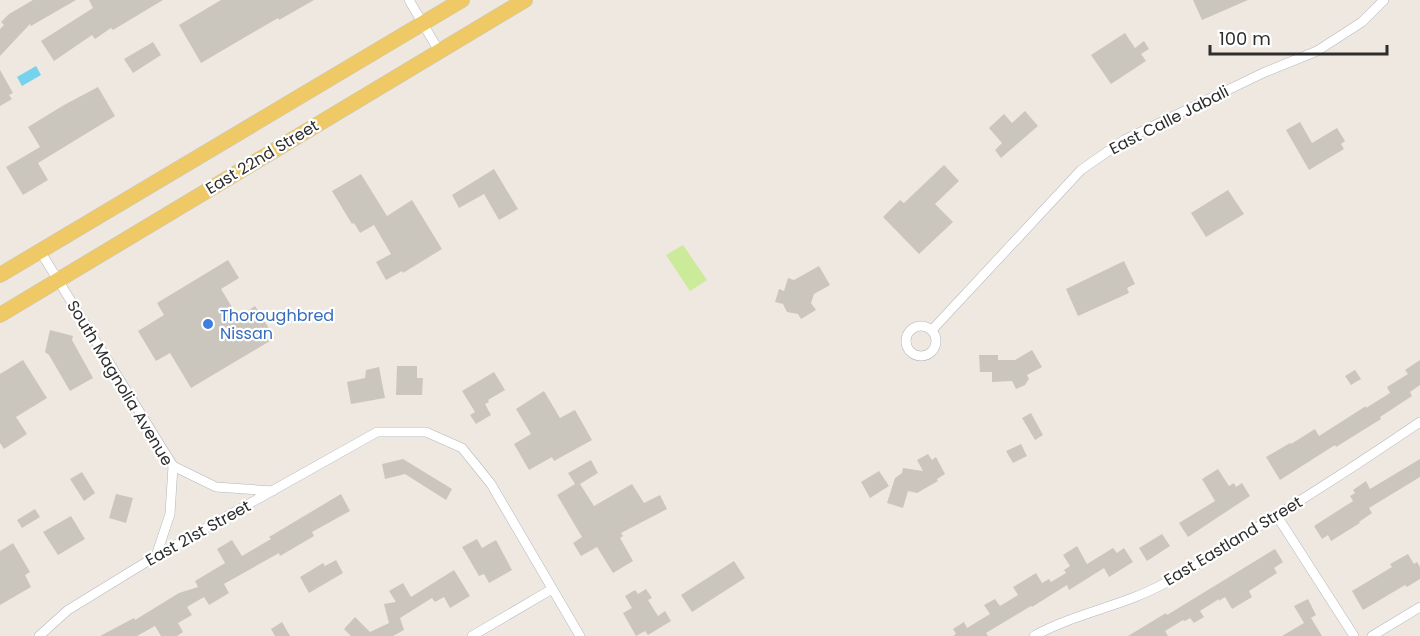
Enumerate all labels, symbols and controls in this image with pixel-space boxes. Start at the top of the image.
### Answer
scale bar [1210,18,1387,56]
text: 100 m [1219,26,1271,51]
street label: East Calle Jabali [1105,80,1233,160]
street label: East 22nd Street [201,114,323,200]
street label: South Magnolia Avenue [61,296,179,470]
place label: Thoroughbred Nissan [220,304,334,345]
marker: Thoroughbred Nissan [201,317,215,331]
street label: East Eastland Street [1160,490,1307,591]
street label: East 21st Street [141,494,255,571]

